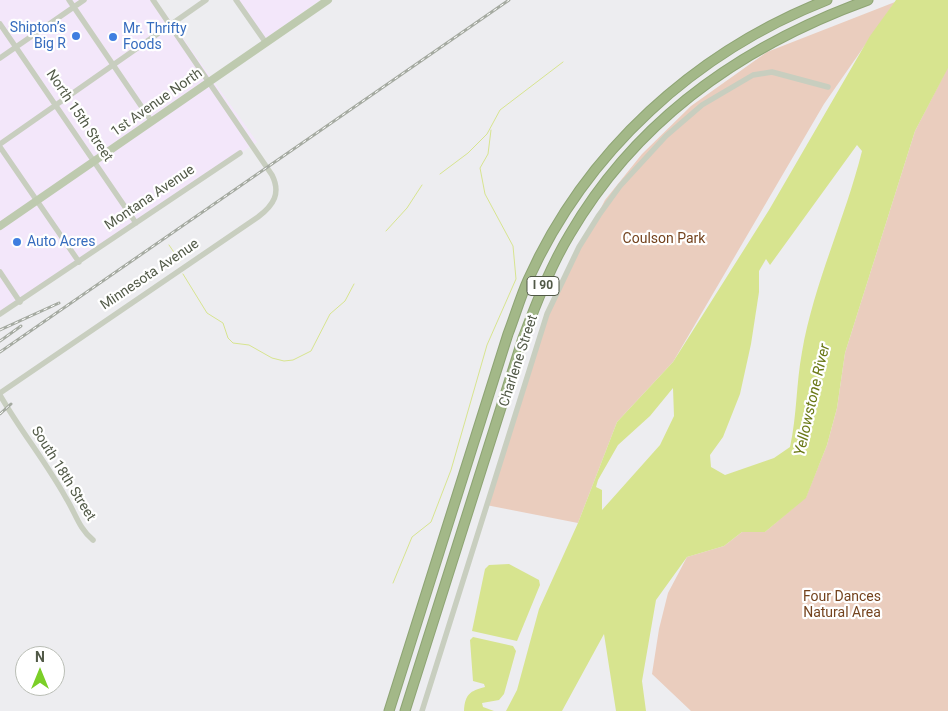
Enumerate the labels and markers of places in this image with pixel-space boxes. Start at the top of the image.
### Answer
place label: Shipton’s Big R [10,20,66,52]
place label: Mr. Thrifty Foods [123,21,187,54]
marker: Shipton’s Big R [70,30,82,42]
marker: Mr. Thrifty Foods [107,31,119,43]
place label: Auto Acres [27,234,95,250]
marker: Auto Acres [11,236,23,248]

